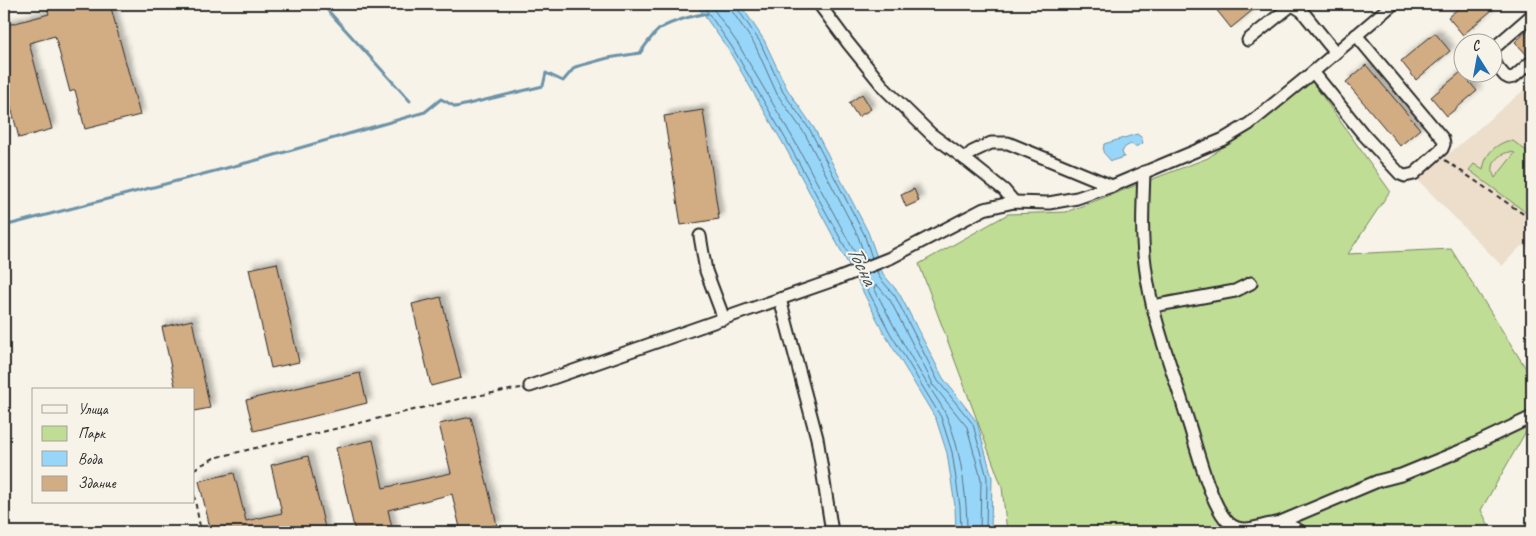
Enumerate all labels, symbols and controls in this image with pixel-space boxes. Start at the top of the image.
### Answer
north arrow [1454,32,1504,82]
text: С [1471,36,1483,55]
water label: Тосна [840,240,884,291]
legend [32,388,195,504]
text: Улица [78,400,109,419]
text: Парк [78,424,106,443]
text: Вода [78,450,103,469]
text: Здание [78,474,117,493]

